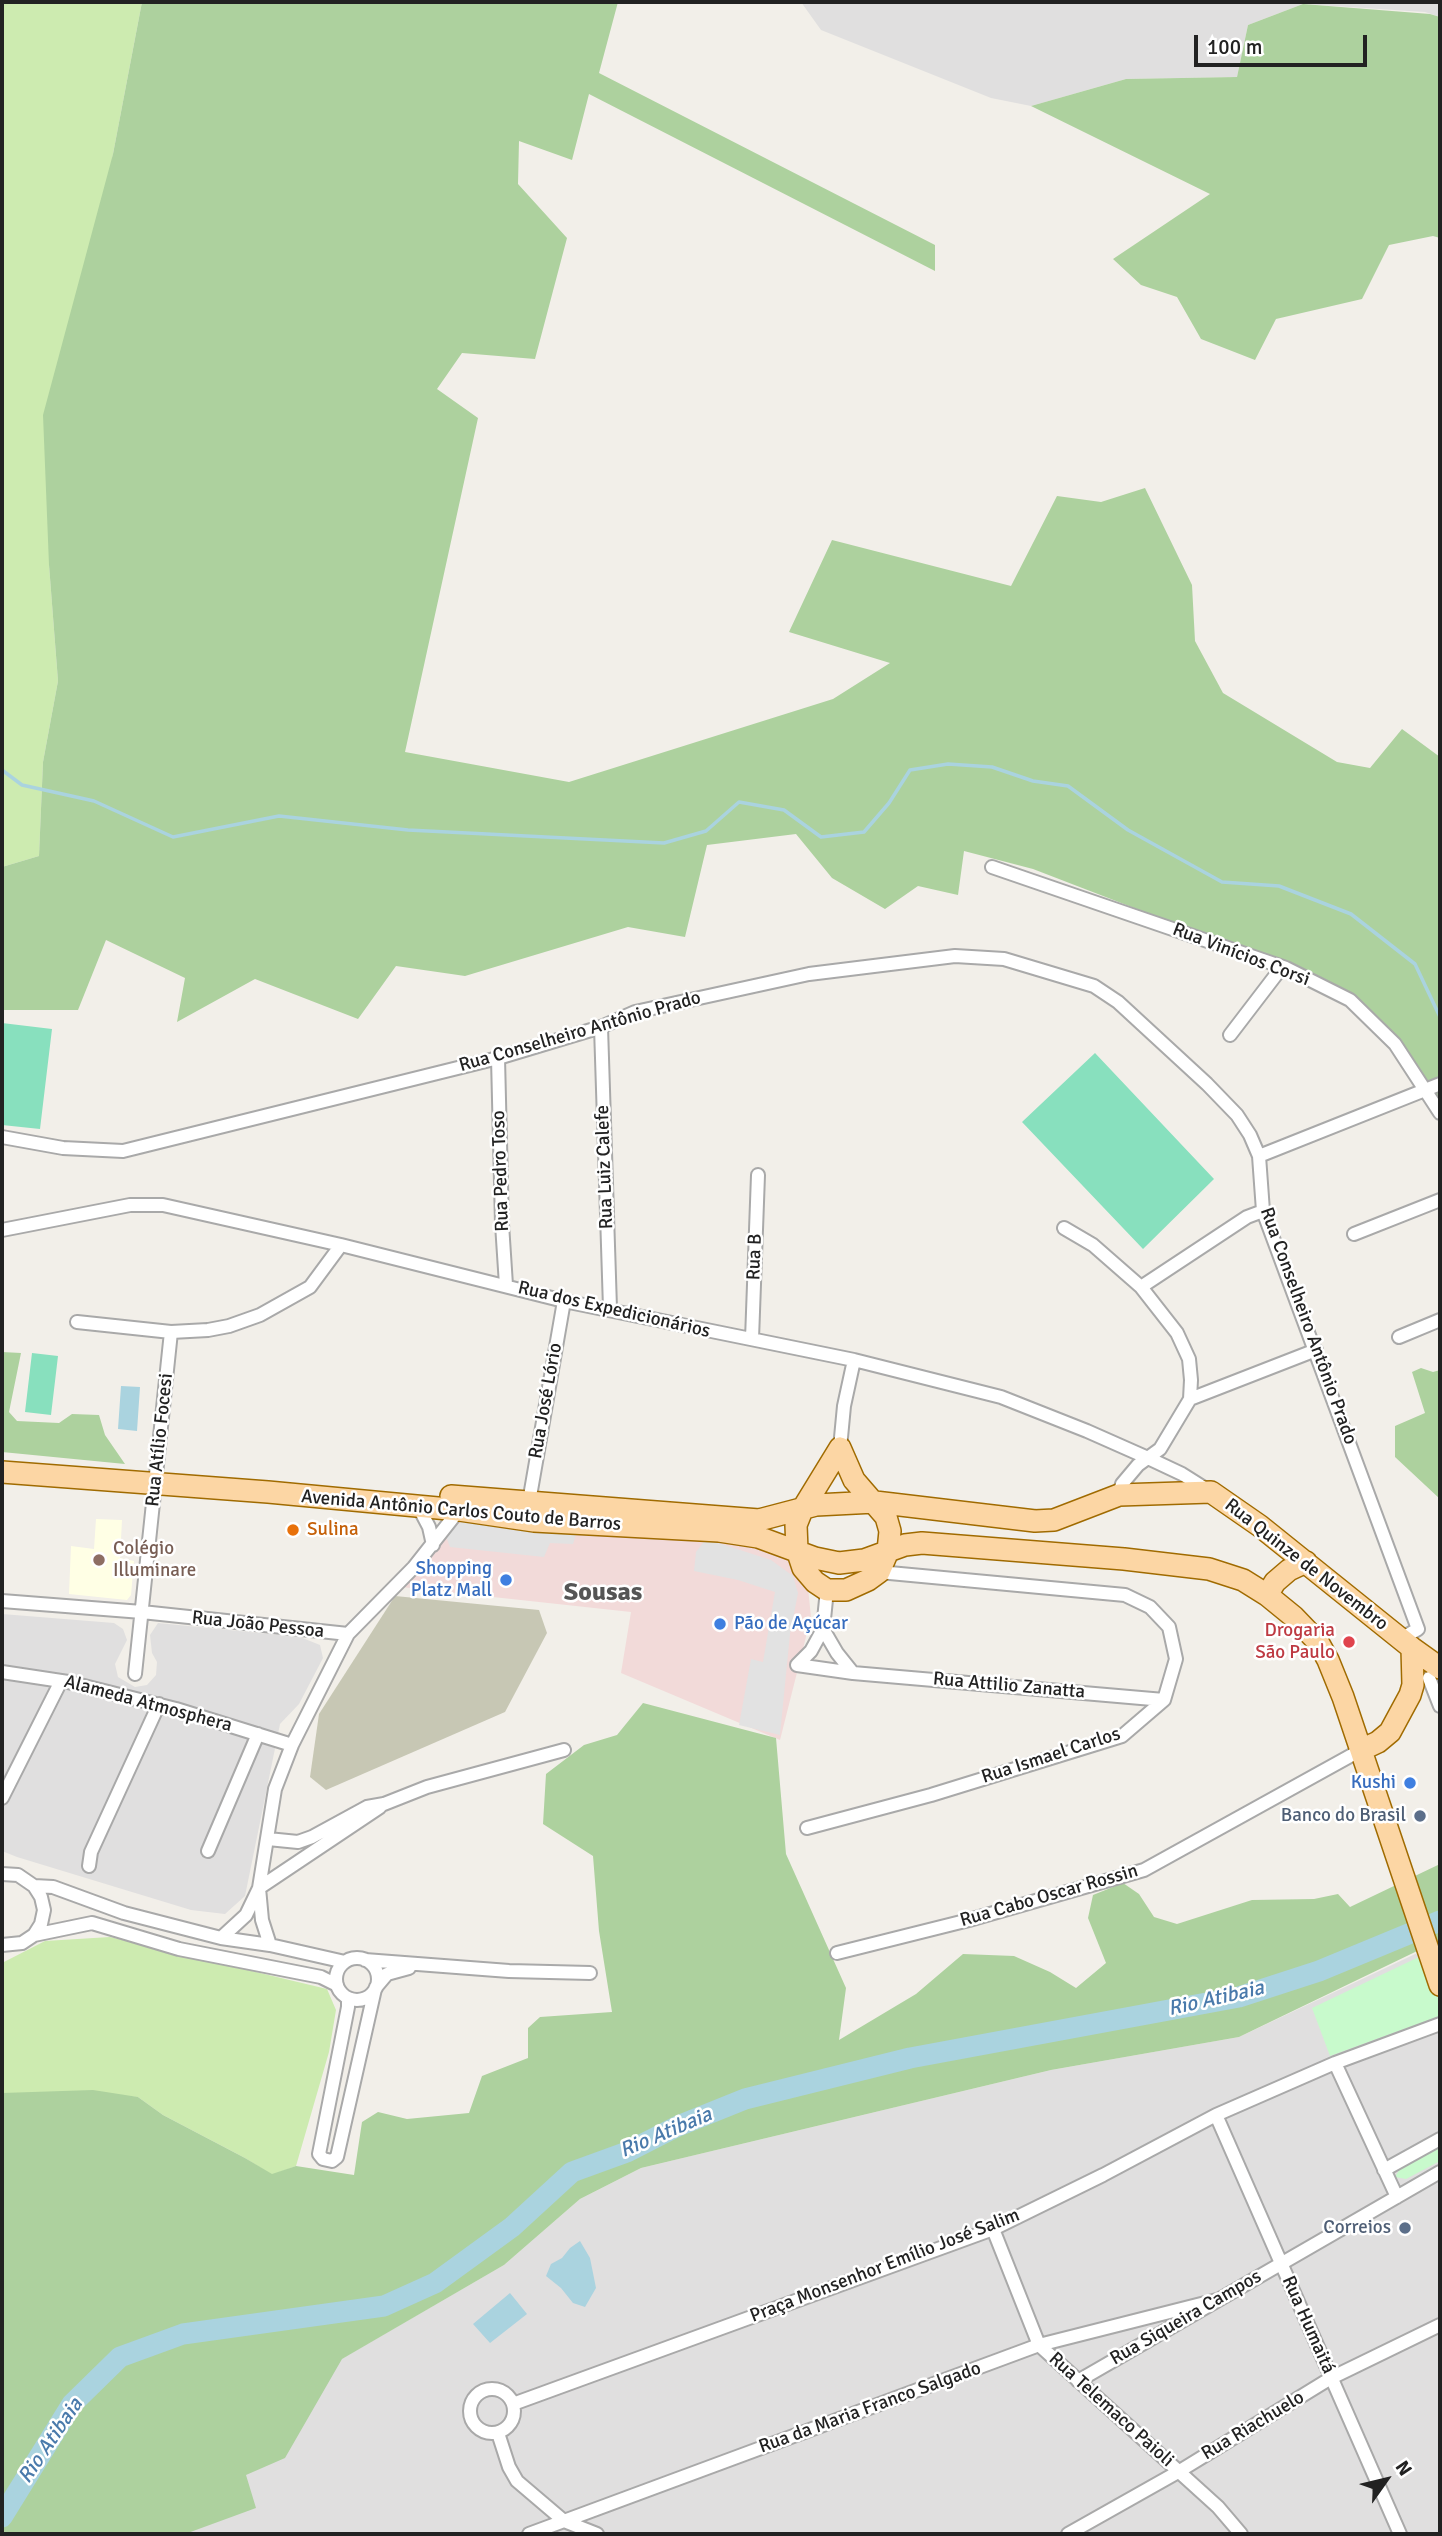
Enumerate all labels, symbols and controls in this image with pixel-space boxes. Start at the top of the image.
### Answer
scale bar [1197,21,1370,65]
text: 100 m [1207,34,1262,60]
street label: Rua Vinícios Corsi [1169,918,1313,992]
street label: Rua Conselheiro Antônio Prado [456,987,704,1077]
street label: Rua Luiz Calefe [591,1104,619,1230]
street label: Rua Pedro Toso [487,1110,515,1232]
street label: Rua Conselheiro Antônio Prado [1254,1204,1362,1448]
street label: Rua B [743,1233,767,1281]
street label: Rua dos Expedicionários [516,1277,712,1343]
street label: Rua José Lório [525,1341,567,1461]
street label: Rua Atílio Focesi [142,1372,178,1508]
street label: Avenida Antônio Carlos Couto de Barros [300,1486,622,1536]
street label: Rua Quinze de Novembro [1220,1494,1392,1636]
place label: Sulina [307,1519,359,1541]
marker: Sulina [285,1522,301,1538]
place label: Colégio Illuminare [113,1538,196,1582]
marker: Colégio Illuminare [91,1552,107,1568]
place label: Shopping Platz Mall [411,1558,492,1602]
marker: Shopping Platz Mall [498,1572,514,1588]
district label: Sousas [564,1577,642,1609]
street label: Rua João Pessoa [191,1607,325,1643]
place label: Pão de Açúcar [734,1613,848,1635]
marker: Pão de Açúcar [712,1616,728,1632]
place label: Drogaria São Paulo [1255,1620,1335,1664]
marker: Drogaria São Paulo [1341,1634,1357,1650]
street label: Rua Attilio Zanatta [932,1668,1086,1704]
street label: Alameda Atmosphera [62,1671,234,1737]
street label: Rua Ismael Carlos [979,1723,1123,1789]
place label: Kushi [1351,1772,1396,1794]
marker: Kushi [1402,1775,1418,1791]
place label: Banco do Brasil [1281,1805,1406,1827]
marker: Banco do Brasil [1412,1808,1428,1824]
street label: Rua Cabo Oscar Rossin [957,1860,1141,1932]
water label: Rio Atibaia [1166,1976,1266,2022]
water label: Rio Atibaia [616,2102,716,2164]
street label: Praça Monsenhor Emílio José Salim [747,2204,1023,2328]
place label: Correios [1323,2217,1391,2239]
marker: Correios [1397,2220,1413,2236]
street label: Rua Siqueira Campos [1106,2265,1266,2371]
street label: Rua Humaitá [1276,2273,1340,2377]
street label: Rua Telemaco Paioli [1044,2348,1178,2472]
street label: Rua da Maria Franco Salgado [756,2357,984,2459]
street label: Rua Riachuelo [1198,2386,1308,2466]
water label: Rio Atibaia [13,2393,89,2489]
north arrow [1351,2445,1421,2515]
text: N [1390,2456,1417,2480]

